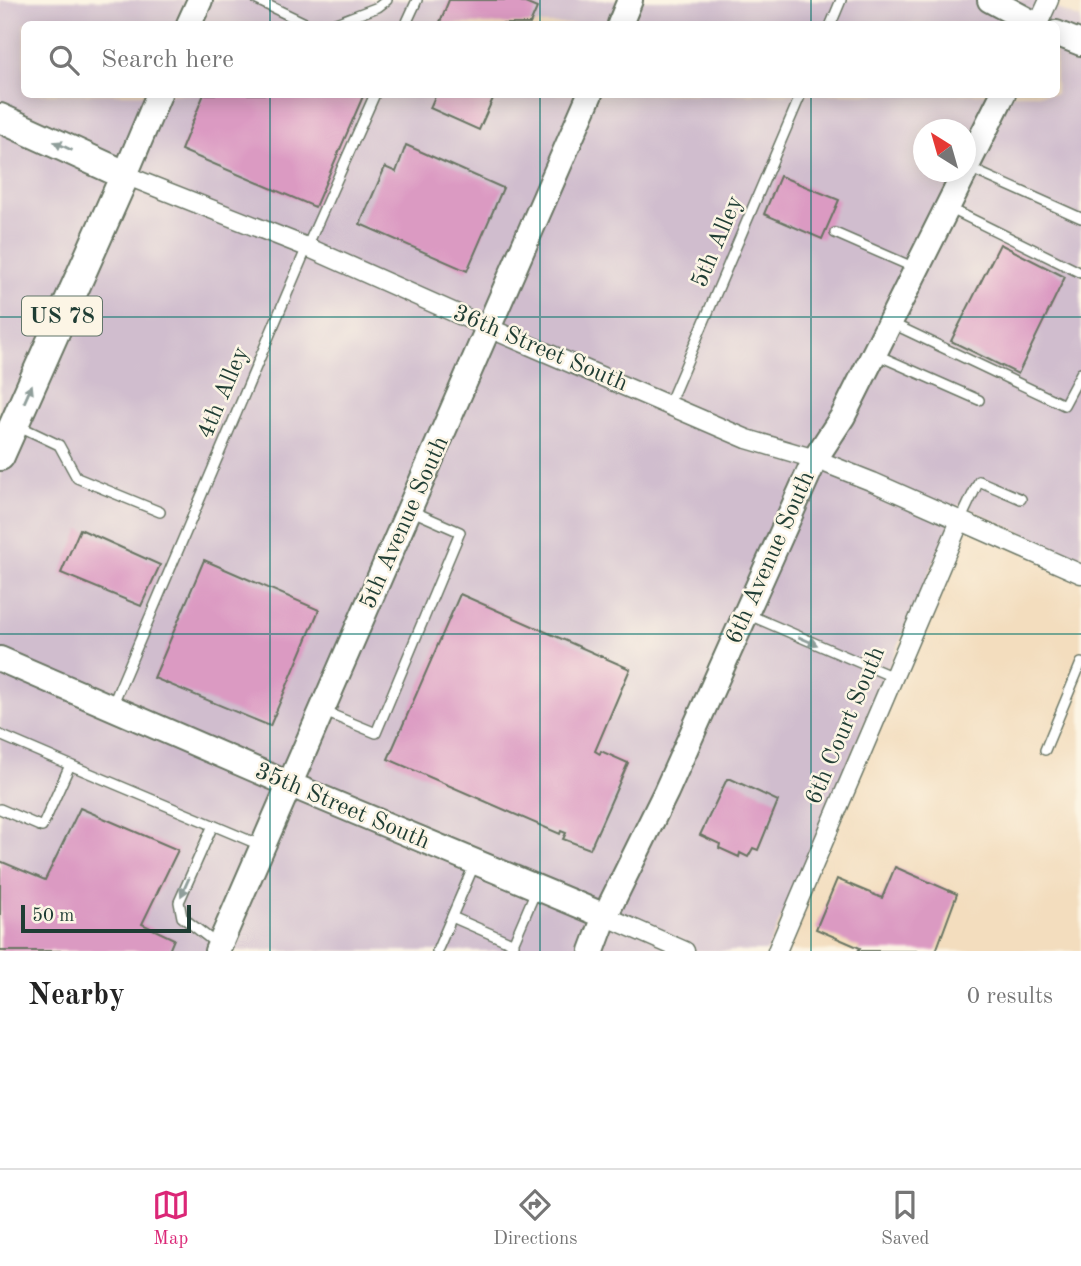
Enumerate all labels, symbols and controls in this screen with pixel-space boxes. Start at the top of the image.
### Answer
search box [21,21,1060,98]
icon: search [45,41,83,79]
text: Search here [101,47,234,73]
north arrow [913,119,976,182]
one-way arrow [53,141,73,152]
street label: 5th Alley [688,192,748,291]
road number: US 78 [22,296,102,336]
street label: 36th Street South [449,301,631,397]
street label: 4th Alley [194,343,254,442]
one-way arrow [22,384,34,404]
street label: 5th Avenue South [356,433,454,613]
street label: 6th Avenue South [722,468,820,648]
one-way arrow [798,635,819,646]
street label: 6th Court South [802,644,890,808]
street label: 35th Street South [251,759,433,855]
one-way arrow [179,877,190,898]
scale bar [21,902,191,934]
text: 50 m [32,907,74,926]
text: Nearby [28,981,125,1011]
text: 0 results [967,985,1053,1008]
tab: Map [152,1186,190,1251]
tab: Directions [493,1186,578,1251]
tab: Saved [881,1186,929,1251]

